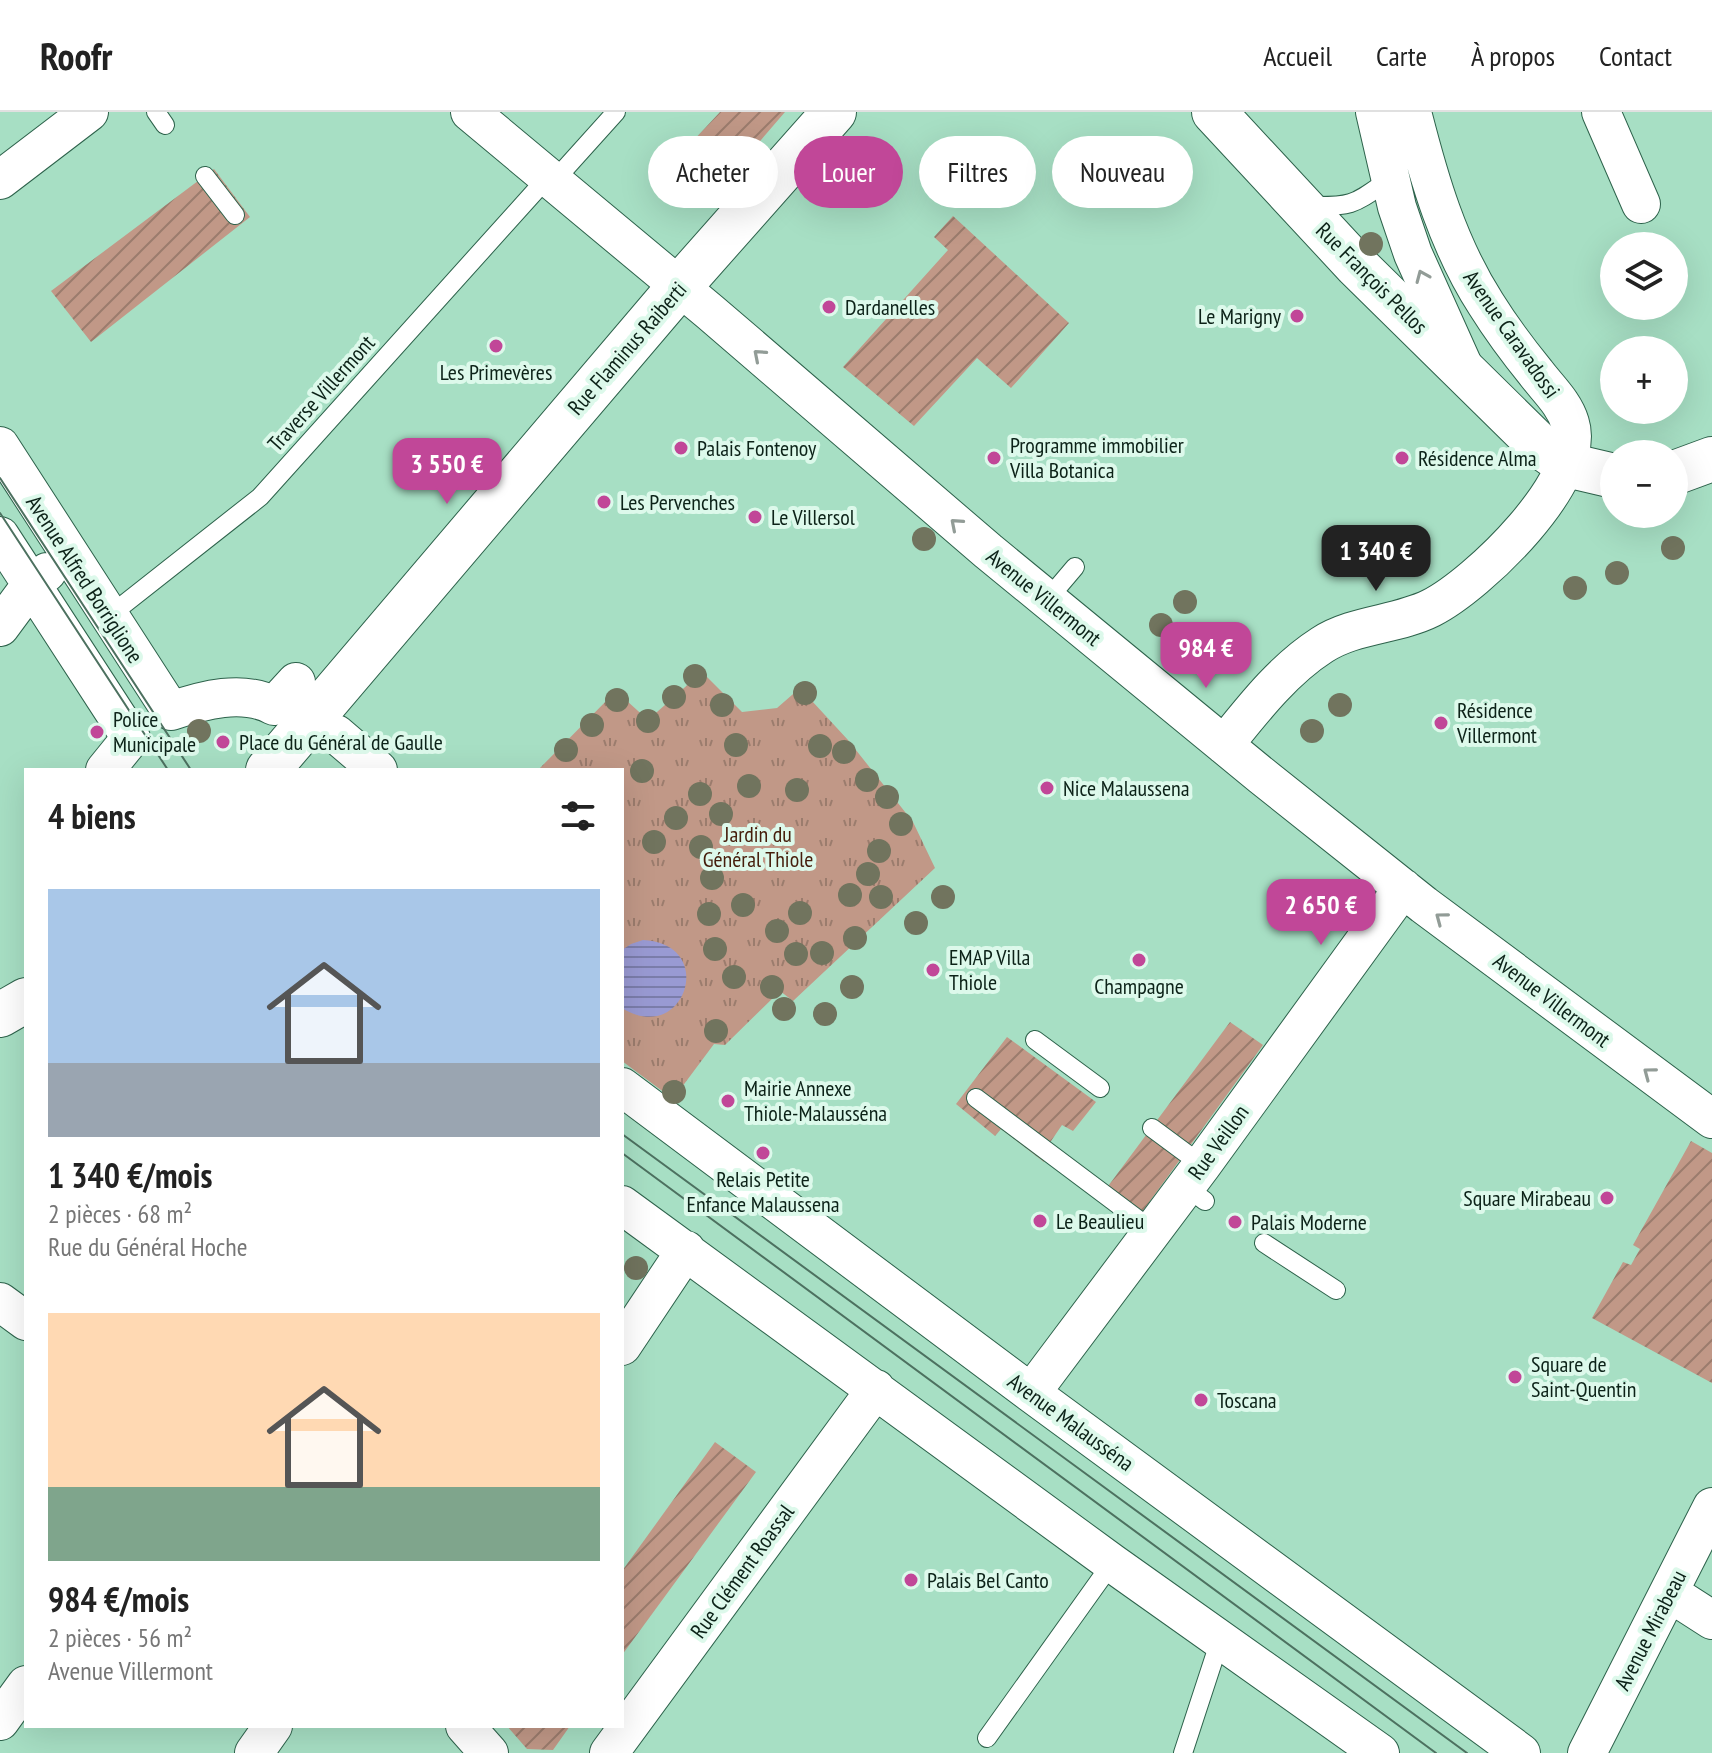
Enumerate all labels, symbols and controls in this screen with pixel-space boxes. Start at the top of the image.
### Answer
text: Roofr [40,31,112,80]
text: Accueil [1263,37,1332,74]
text: Carte [1376,37,1427,74]
text: À propos [1471,37,1555,74]
text: Contact [1599,37,1672,74]
chip: Acheter [648,136,778,208]
chip: Louer [794,136,903,208]
chip: Filtres [919,136,1036,208]
chip: Nouveau [1052,136,1193,208]
street label: Rue François Pellos [1310,216,1434,340]
map controls [1600,232,1688,528]
button: layers [1600,232,1688,320]
street label: Avenue Caravadossi [1458,265,1566,403]
one-way arrow [1416,270,1432,285]
street label: Rue Flaminus Raiberti [562,276,692,420]
place label: Dardanelles [845,293,935,321]
marker: Dardanelles [820,298,838,316]
place label: Le Marigny [1198,302,1282,330]
marker: Le Marigny [1288,307,1306,325]
street label: Traverse Villermont [261,329,381,457]
button: + [1600,336,1688,424]
marker: Les Primevères [487,337,505,355]
one-way arrow [754,350,768,365]
place label: Les Primevères [440,358,552,386]
place label: Programme immobilier Villa Botanica [1009,431,1184,484]
place label: Palais Fontenoy [697,434,817,462]
pin: 3 550 € [373,438,521,506]
marker: Palais Fontenoy [672,439,690,457]
button: − [1600,440,1688,528]
place label: Résidence Alma [1418,444,1537,472]
text: 3 550 € [411,447,483,480]
marker: Programme immobilier Villa Botanica [985,449,1003,467]
marker: Résidence Alma [1393,449,1411,467]
place label: Les Pervenches [620,488,735,516]
street label: Avenue Alfred Borriglione [20,490,150,668]
marker: Les Pervenches [595,493,613,511]
place label: Le Villersol [771,503,856,531]
marker: Le Villersol [746,508,764,526]
one-way arrow [951,519,966,534]
pin: 1 340 € [1302,525,1450,593]
text: 1 340 € [1340,534,1412,567]
street label: Avenue Villermont [981,542,1107,652]
pin: 984 € [1150,622,1262,690]
text: 984 € [1178,631,1234,664]
place label: Résidence Villermont [1456,696,1537,749]
place label: Police Municipale [113,705,196,758]
marker: Résidence Villermont [1432,714,1450,732]
marker: Police Municipale [88,723,106,741]
place label: Place du Général de Gaulle [239,728,443,756]
marker: Place du Général de Gaulle [214,733,232,751]
place label: Nice Malaussena [1063,774,1190,802]
marker: Nice Malaussena [1038,779,1056,797]
text: 4 biens [48,794,136,838]
icon: filters [556,794,600,838]
park label: Jardin du Général Thiole [703,820,813,873]
pin: 2 650 € [1247,879,1395,947]
text: 2 650 € [1285,888,1357,921]
one-way arrow [1435,913,1450,927]
icon: home [252,941,396,1085]
place label: EMAP Villa Thiole [949,943,1030,996]
street label: Avenue Villermont [1488,947,1616,1053]
marker: Champagne [1130,951,1148,969]
marker: EMAP Villa Thiole [924,961,942,979]
place label: Champagne [1094,972,1184,1000]
one-way arrow [1644,1068,1658,1083]
place label: Mairie Annexe Thiole-Malausséna [744,1074,887,1127]
marker: Mairie Annexe Thiole-Malausséna [719,1092,737,1110]
street label: Rue Veillon [1181,1099,1255,1185]
marker: Relais Petite Enfance Malaussena [754,1144,772,1162]
text: 1 340 €/mois [48,1153,212,1197]
place label: Relais Petite Enfance Malaussena [686,1165,840,1218]
place label: Square Mirabeau [1463,1184,1591,1212]
marker: Square Mirabeau [1598,1189,1616,1207]
text: 2 pièces · 68 m² [48,1197,192,1230]
place label: Le Beaulieu [1056,1207,1144,1235]
place label: Palais Moderne [1251,1208,1367,1236]
marker: Le Beaulieu [1031,1212,1049,1230]
marker: Palais Moderne [1226,1213,1244,1231]
text: Rue du Général Hoche [48,1230,247,1263]
place label: Square de Saint-Quentin [1531,1350,1636,1403]
icon: home [252,1365,396,1509]
street label: Avenue Malausséna [1002,1367,1140,1477]
marker: Square de Saint-Quentin [1506,1368,1524,1386]
place label: Toscana [1217,1386,1277,1414]
marker: Toscana [1192,1391,1210,1409]
street label: Rue Clément Roassal [684,1498,800,1643]
street label: Avenue Mirabeau [1608,1565,1692,1695]
place label: Palais Bel Canto [927,1566,1049,1594]
marker: Palais Bel Canto [902,1571,920,1589]
text: 984 €/mois [48,1577,189,1621]
text: 2 pièces · 56 m² [48,1621,192,1654]
text: Avenue Villermont [48,1654,213,1687]

